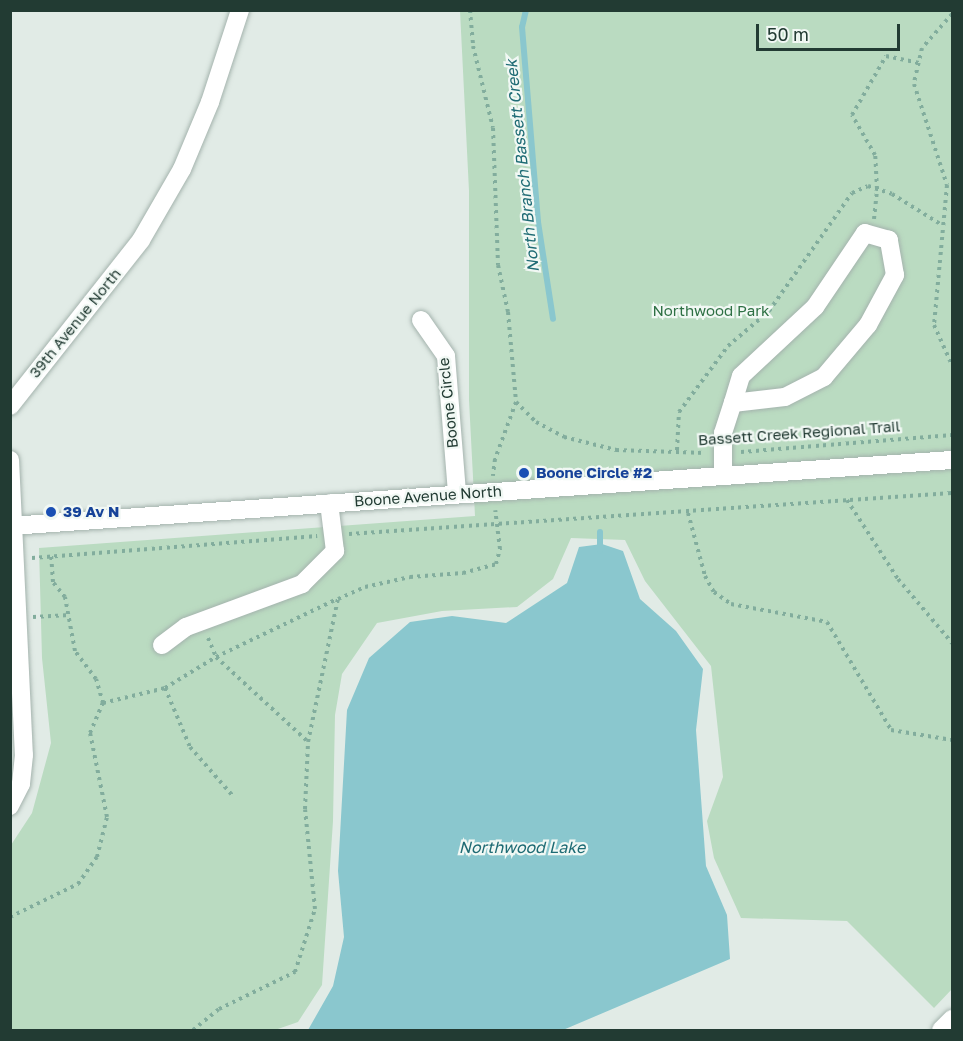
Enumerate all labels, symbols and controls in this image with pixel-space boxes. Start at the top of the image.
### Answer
scale bar [759,12,903,50]
text: 50 m [767,23,809,45]
water label: North Branch Bassett Creek [501,59,543,273]
street label: 39th Avenue North [25,265,125,381]
park label: Northwood Park [652,302,770,320]
street label: Boone Circle [434,357,462,449]
street label: Bassett Creek Regional Trail [697,417,901,449]
place label: Boone Circle #2 [536,464,652,482]
marker: Boone Circle #2 [517,466,531,480]
street label: Boone Avenue North [353,482,503,510]
place label: 39 Av N [63,503,119,521]
marker: 39 Av N [44,505,58,519]
water label: Northwood Lake [459,837,585,857]

